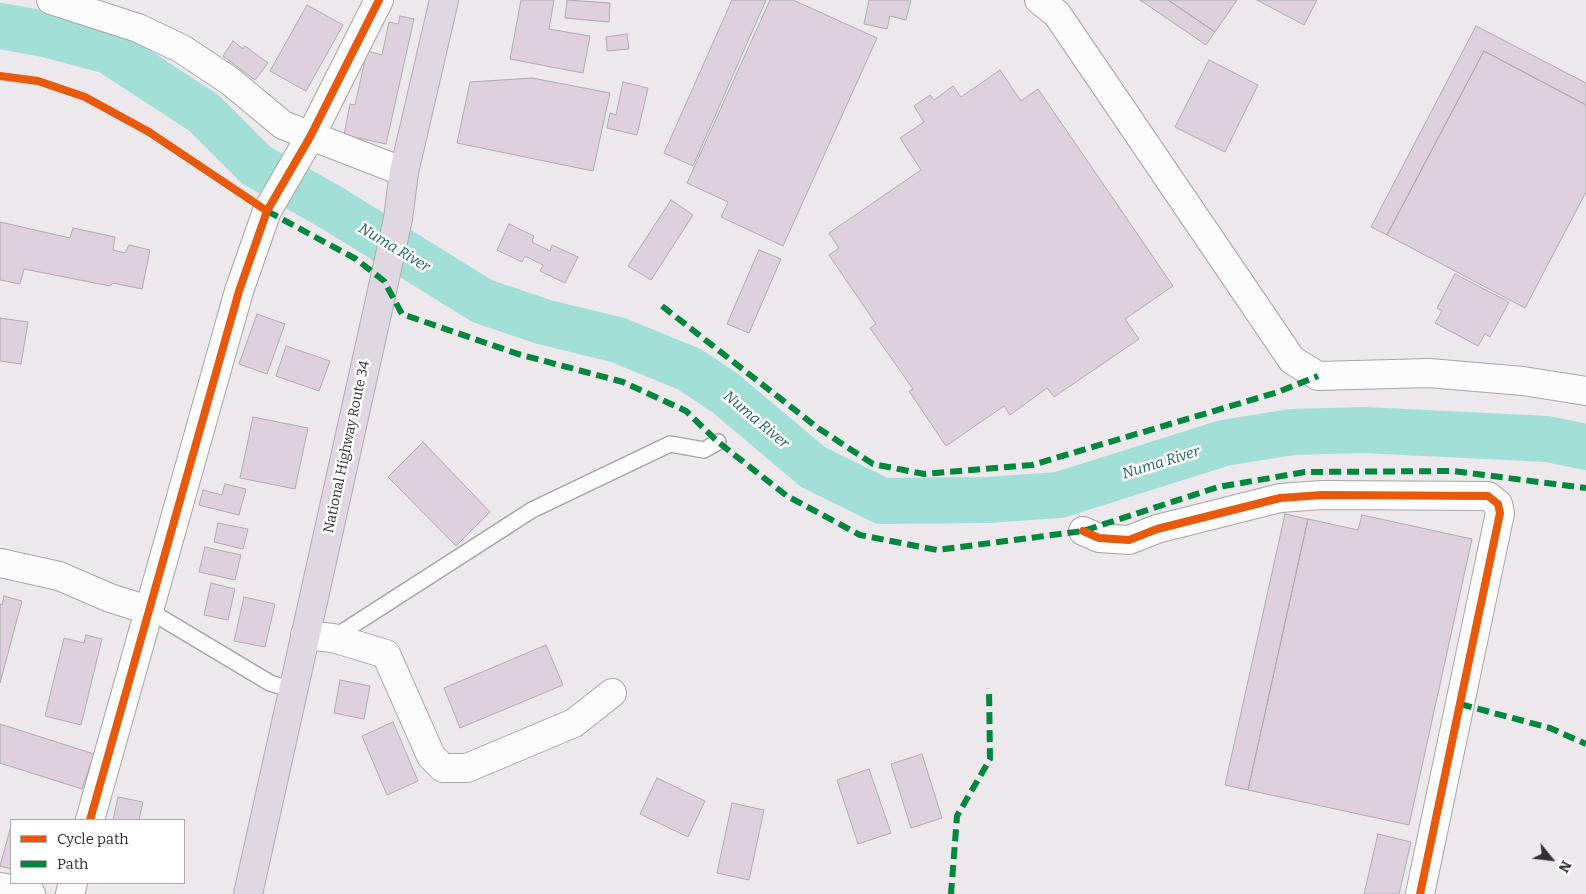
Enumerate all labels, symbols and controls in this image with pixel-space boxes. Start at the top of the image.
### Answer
water label: Numa River [355,220,433,276]
street label: National Highway Route 34 [320,359,374,535]
water label: Numa River [720,387,792,453]
water label: Numa River [1120,443,1202,483]
legend [10,819,185,884]
text: Cycle path [57,830,129,848]
north arrow [1526,834,1576,884]
text: Path [57,855,88,873]
text: N [1555,858,1575,875]

